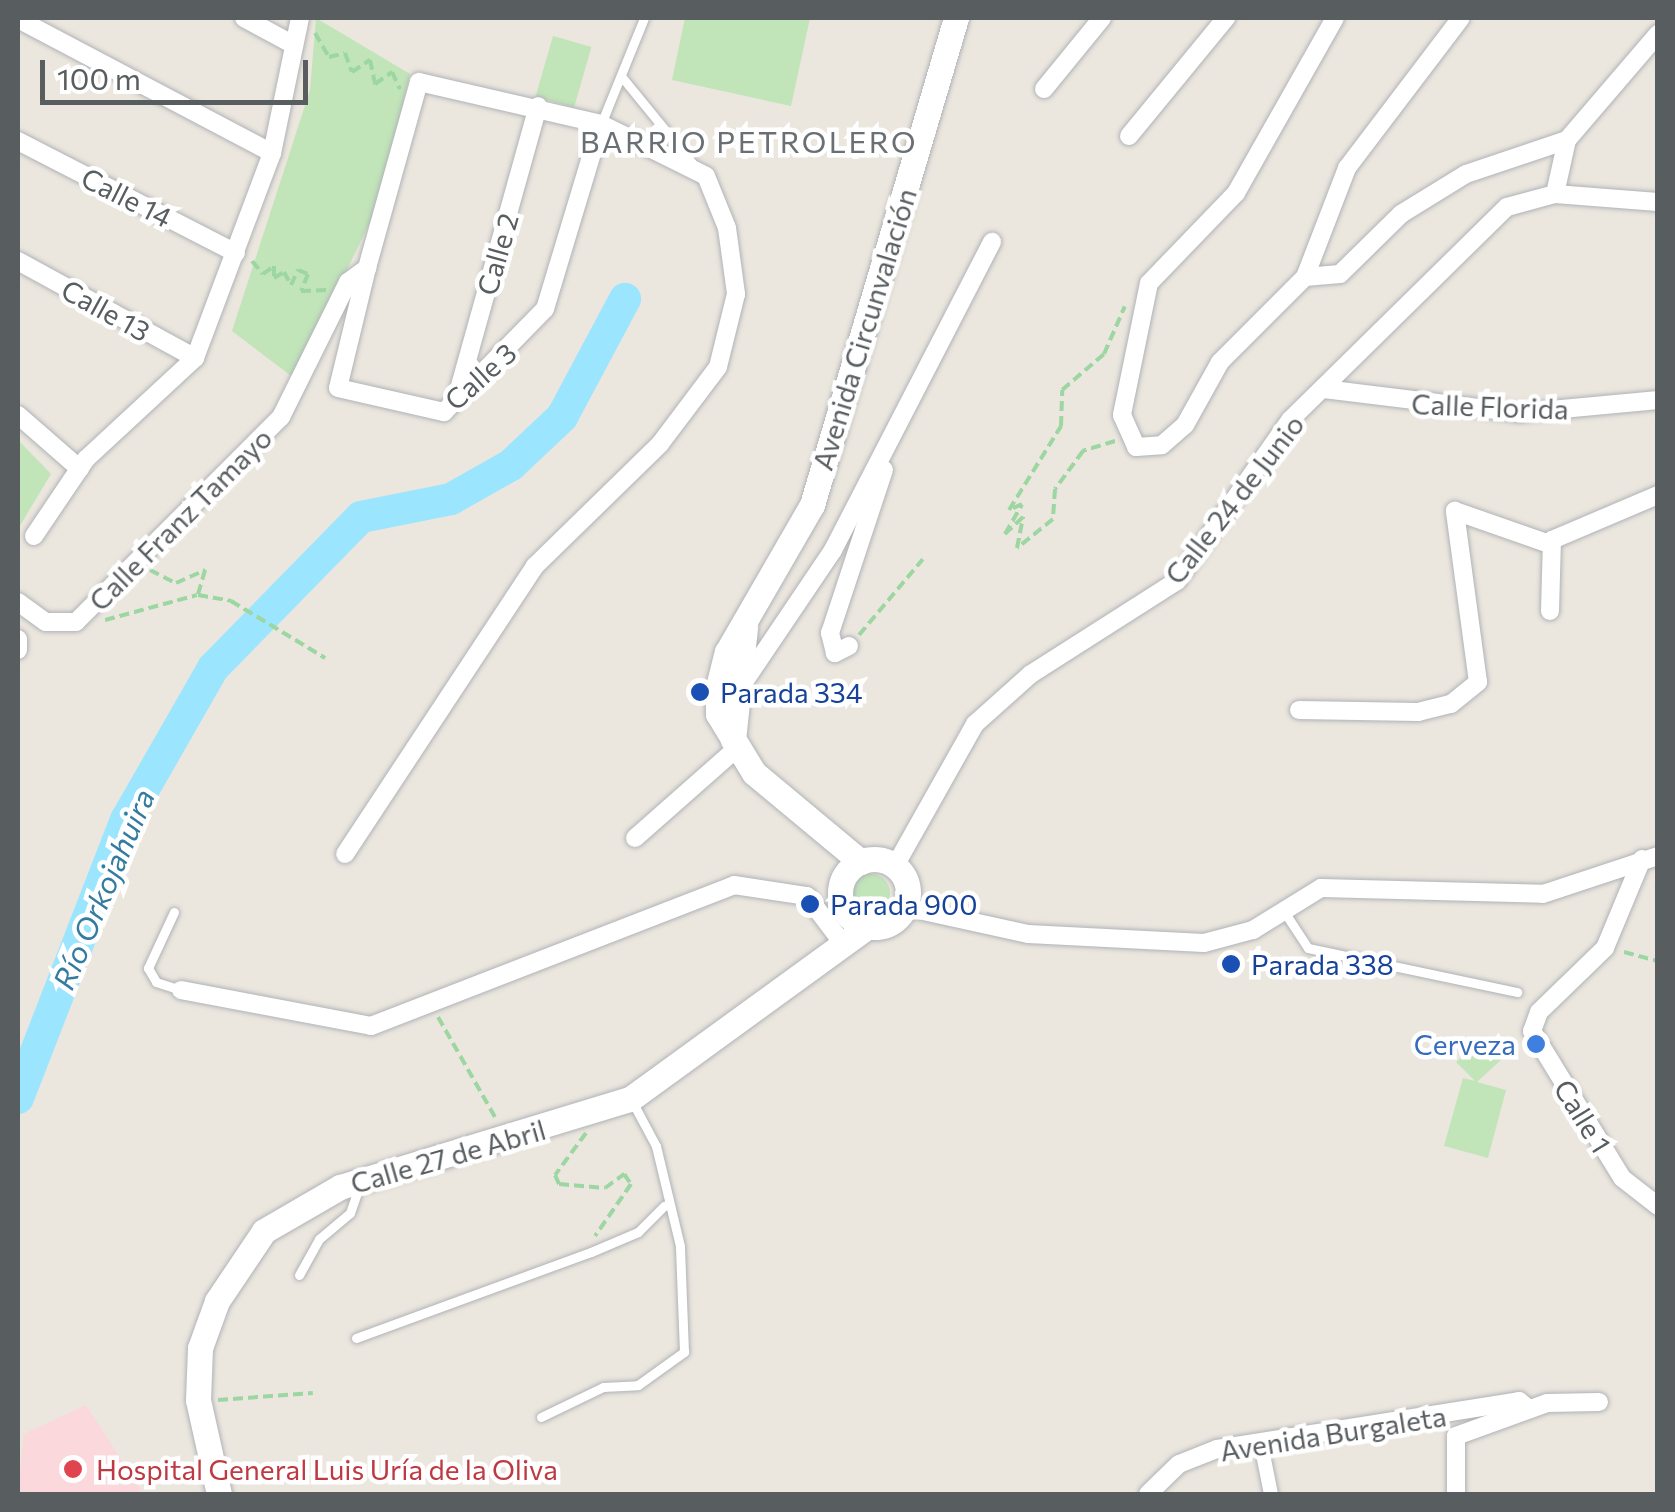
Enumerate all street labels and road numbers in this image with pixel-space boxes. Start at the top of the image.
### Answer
street label: Calle 14 [76,160,178,234]
street label: Avenida Circunvalación [805,184,923,474]
street label: Calle 2 [469,209,525,299]
street label: Calle 13 [56,272,156,348]
street label: Calle 3 [437,335,523,417]
street label: Calle Florida [1411,386,1569,426]
street label: Calle 24 de Junio [1158,408,1310,590]
street label: Calle Franz Tamayo [82,421,278,617]
street label: Calle 1 [1548,1073,1618,1159]
street label: Calle 27 de Abril [347,1112,549,1200]
street label: Avenida Burgaleta [1217,1399,1449,1467]

